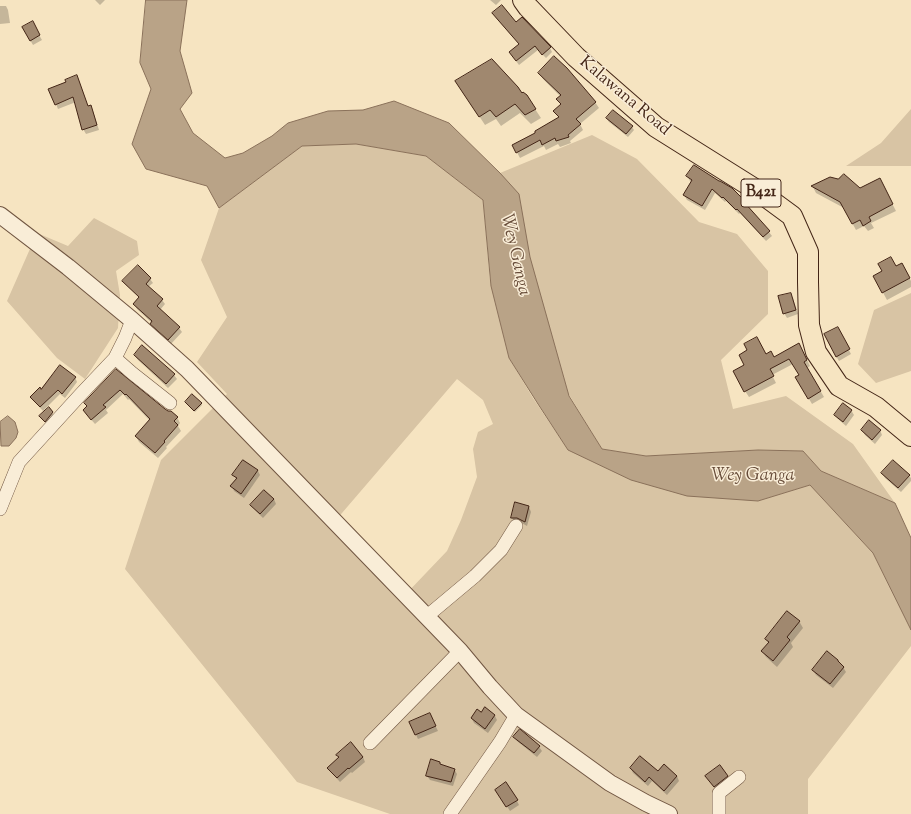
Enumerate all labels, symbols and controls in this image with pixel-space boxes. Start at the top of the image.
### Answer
street label: Kalawana Road [574,53,674,141]
road number: B421 [741,179,781,207]
water label: Wey Ganga [494,212,534,298]
water label: Wey Ganga [711,466,795,488]

